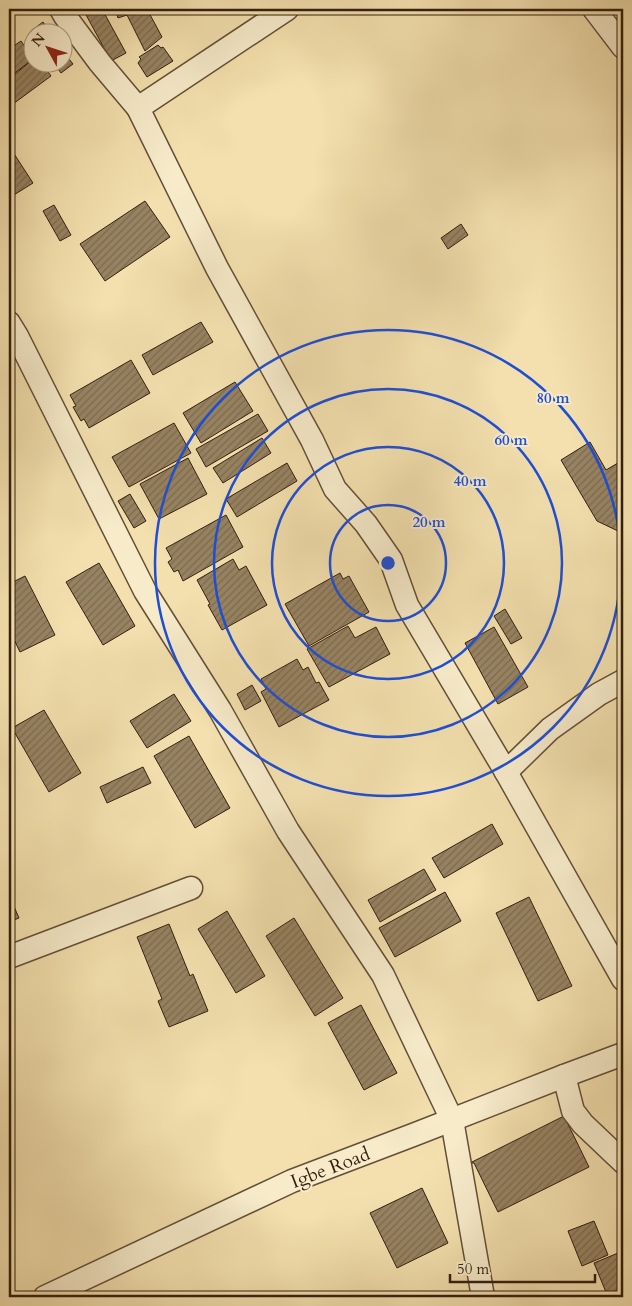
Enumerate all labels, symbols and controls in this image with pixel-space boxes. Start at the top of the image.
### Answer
north arrow [22,22,72,72]
text: N [27,29,50,51]
text: 80 m [536,388,570,408]
text: 60 m [494,430,528,450]
text: 40 m [453,471,487,491]
text: 20 m [412,512,446,532]
centre of rings [379,554,397,572]
street label: Igbe Road [287,1141,374,1195]
scale bar [450,1251,594,1283]
text: 50 m [457,1259,489,1279]

